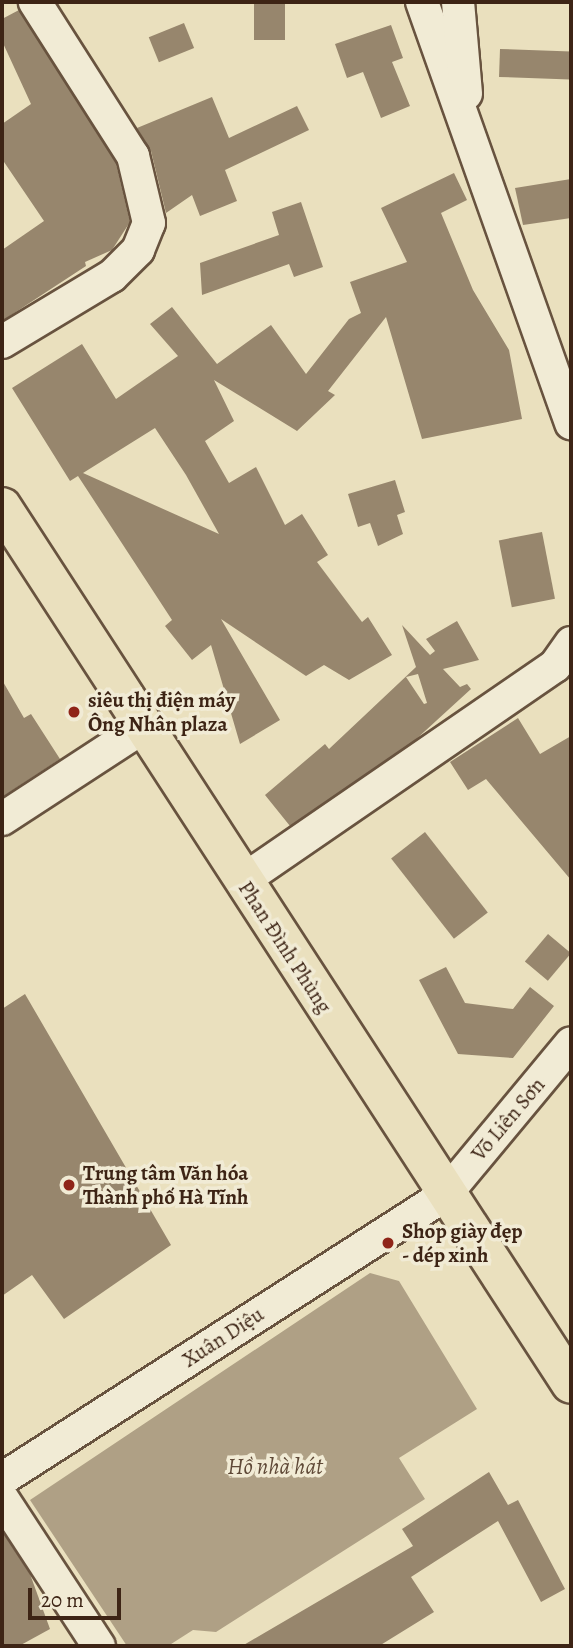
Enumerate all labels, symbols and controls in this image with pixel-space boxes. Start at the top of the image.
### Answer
place label: siêu thị điện máy Ông Nhân plaza [88,687,235,737]
marker: siêu thị điện máy Ông Nhân plaza [66,704,82,720]
street label: Phan Đình Phùng [233,876,337,1018]
street label: Võ Liên Sơn [466,1072,550,1166]
place label: Trung tâm Văn hóa Thành phố Hà Tĩnh [83,1160,248,1210]
marker: Trung tâm Văn hóa Thành phố Hà Tĩnh [61,1177,77,1193]
place label: Shop giày đẹp - dép xinh [402,1218,523,1268]
marker: Shop giày đẹp - dép xinh [380,1235,396,1251]
street label: Xuân Diệu [178,1301,268,1373]
water label: Hồ nhà hát [227,1453,323,1481]
scale bar [32,1574,124,1618]
text: 20 m [41,1586,84,1614]

